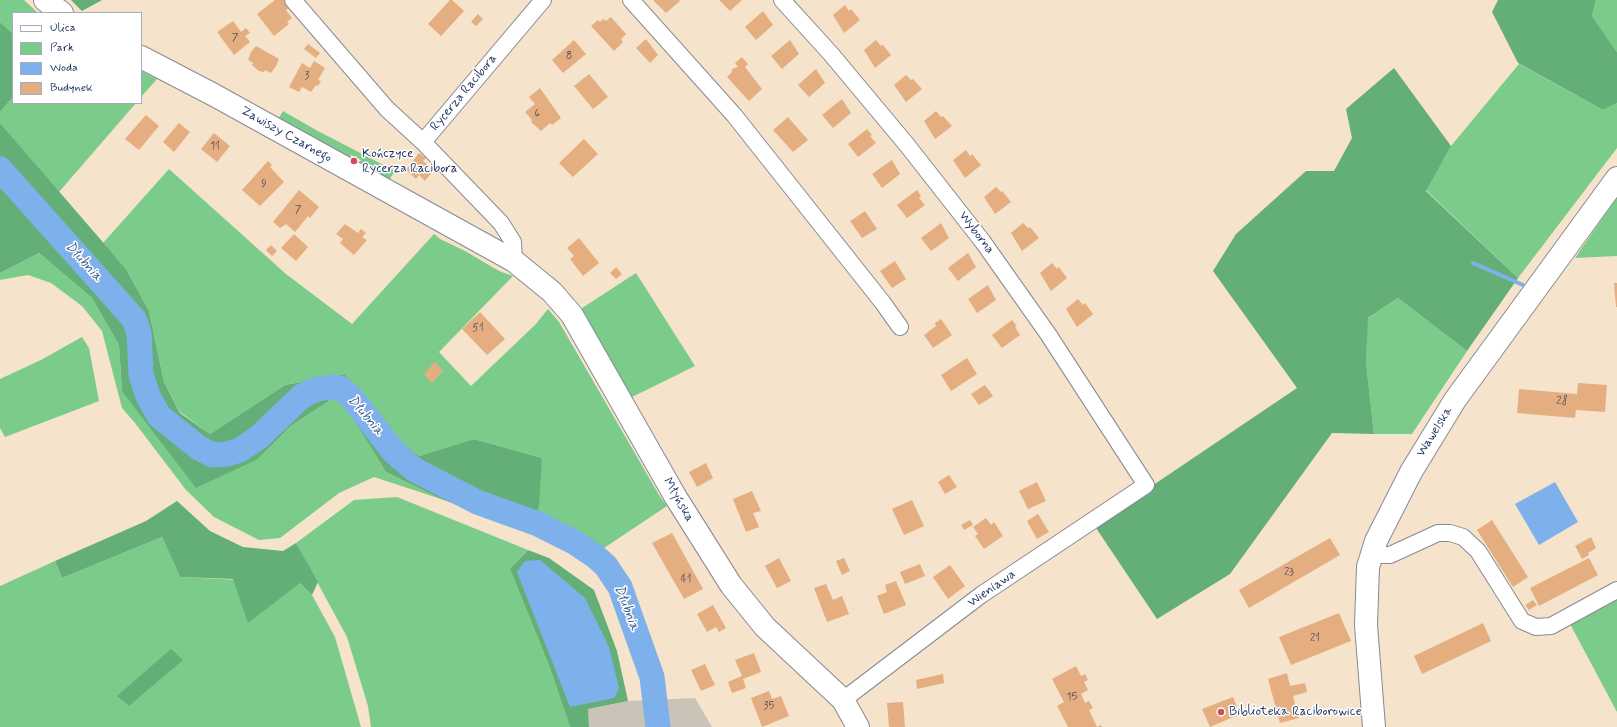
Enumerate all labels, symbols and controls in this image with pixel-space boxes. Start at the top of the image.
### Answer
legend [12,12,142,104]
text: Ulica [50,20,76,36]
house number: 7 [232,32,238,46]
text: Park [50,40,74,56]
house number: 8 [566,50,572,64]
street label: Rycerza Racibora [427,51,501,135]
text: Woda [50,60,78,76]
house number: 3 [305,70,309,84]
text: Budynek [50,80,93,96]
street label: Zawiszy Czarnego [238,104,334,166]
house number: 6 [534,107,540,121]
house number: 11 [210,140,220,154]
place label: Kończyce Rycerza Racibora [362,146,458,177]
marker: Kończyce Rycerza Racibora [349,156,359,166]
house number: 9 [261,178,267,192]
house number: 7 [295,204,301,218]
street label: Wyborna [955,209,997,257]
water label: Dłubnia [61,239,105,285]
house number: 51 [472,322,484,336]
water label: Dłubnia [343,392,387,440]
house number: 28 [1556,395,1568,409]
street label: Wawelska [1413,404,1457,460]
street label: Młyńska [659,475,697,525]
house number: 23 [1284,566,1294,580]
street label: Wieniawa [965,567,1019,611]
house number: 41 [680,573,692,587]
water label: Dłubnia [610,583,642,633]
house number: 21 [1310,632,1320,646]
house number: 15 [1067,691,1077,705]
house number: 35 [764,700,774,714]
place label: Biblioteka Raciborowice [1229,704,1362,720]
marker: Biblioteka Raciborowice [1216,707,1226,717]

